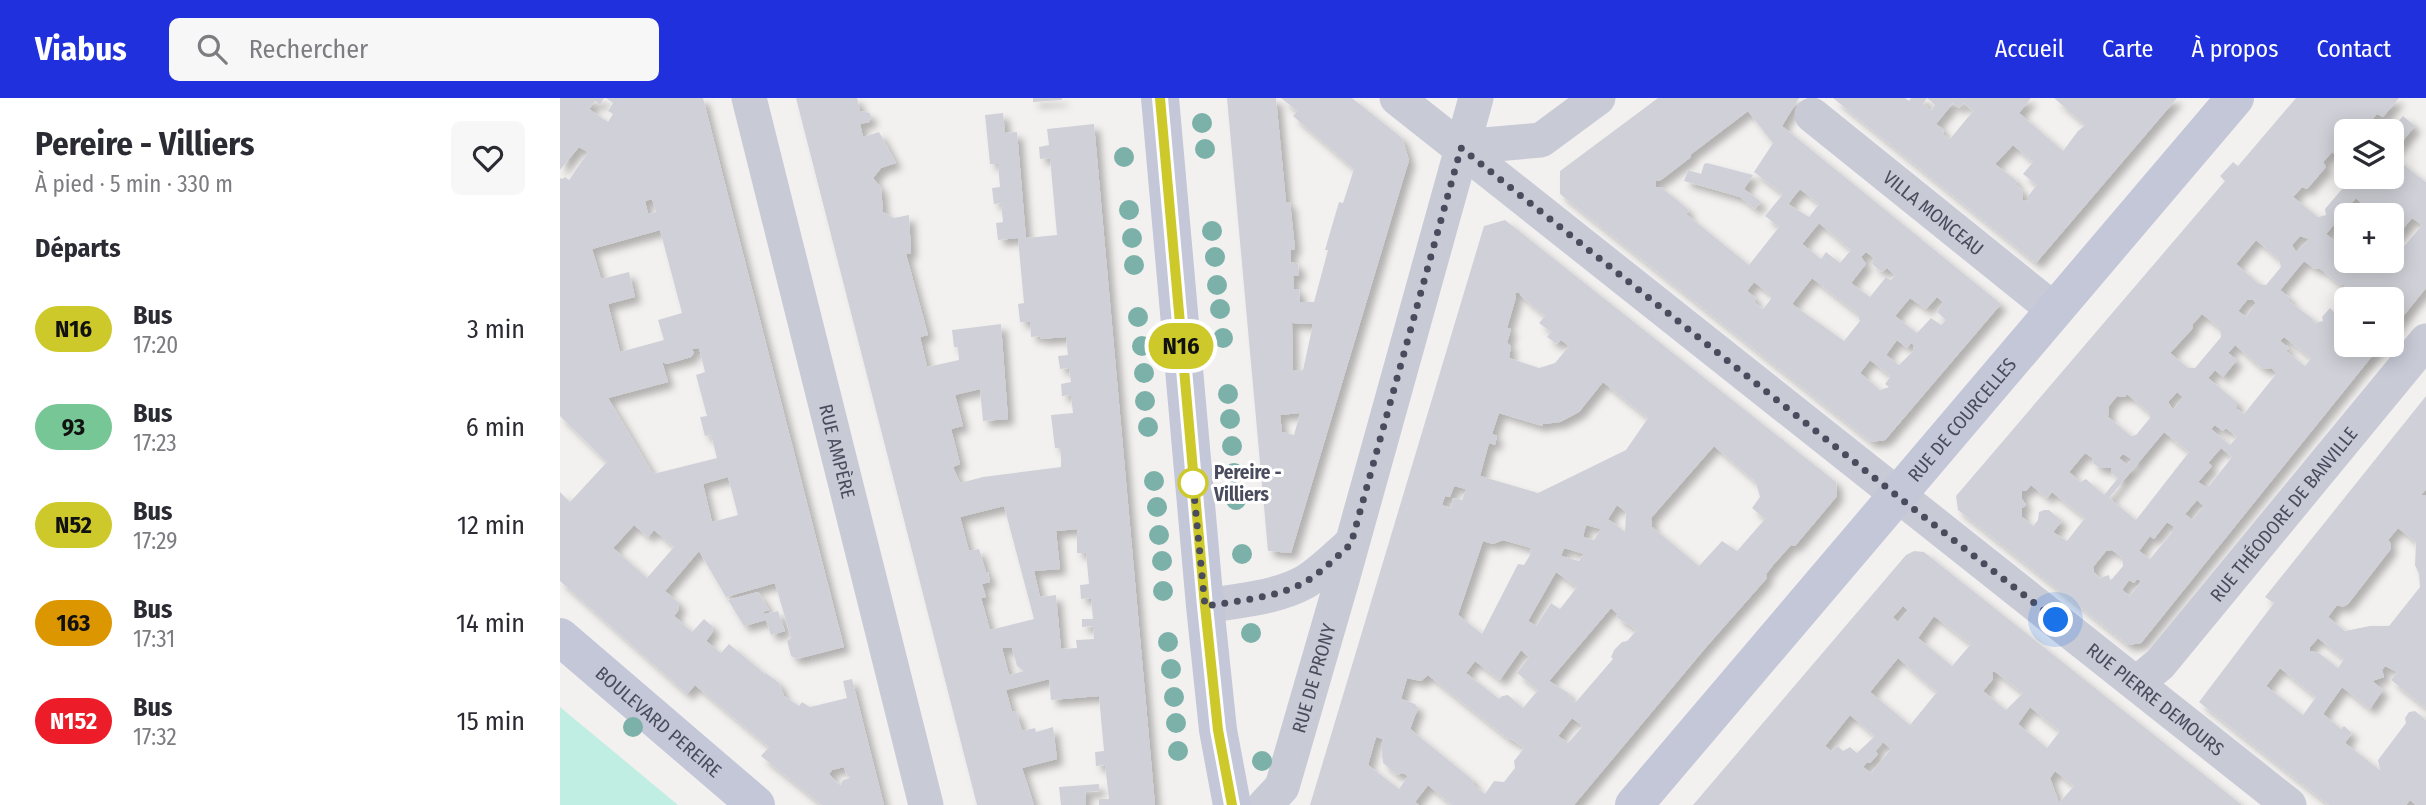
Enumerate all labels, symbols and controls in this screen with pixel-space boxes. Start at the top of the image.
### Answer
search box [169,18,659,81]
text: Viabus [35,29,127,69]
icon: search [193,30,231,68]
text: Rechercher [249,34,368,65]
text: Accueil [1995,35,2064,63]
text: Carte [2102,35,2153,63]
text: À propos [2191,35,2278,63]
text: Contact [2316,35,2391,63]
map controls [2334,119,2404,357]
button: layers [2334,119,2404,189]
button: heart [451,121,525,195]
text: Pereire - Villiers [35,124,254,164]
street label: VILLA MONCEAU [1878,166,1988,261]
text: À pied · 5 min · 330 m [35,170,233,198]
button: + [2334,203,2404,273]
text: Départs [35,233,121,264]
button: − [2334,287,2404,357]
text: Bus [133,300,172,331]
text: 3 min [467,314,525,345]
text: N16 [55,315,92,343]
line badge: N16 [1141,323,1221,369]
text: 17:20 [133,331,178,359]
text: N16 [1162,332,1200,360]
street label: RUE DE COURCELLES [1903,353,2021,486]
text: Bus [133,398,172,429]
street label: RUE AMPÈRE [814,402,860,501]
text: 6 min [466,412,525,443]
text: 93 [62,413,85,441]
street label: RUE THÉODORE DE BANVILLE [2205,422,2362,606]
text: 17:23 [133,429,177,457]
place label: Pereire - Villiers [1213,461,1282,506]
marker: Pereire - Villiers [1178,468,1208,498]
text: Bus [133,496,172,527]
text: 12 min [457,510,525,541]
text: N52 [55,511,92,539]
text: 17:29 [133,527,177,555]
text: Bus [133,594,172,625]
your location [2038,602,2073,637]
text: 14 min [456,608,525,639]
text: 163 [57,609,90,637]
street label: RUE DE PRONY [1287,621,1341,736]
text: 17:31 [133,625,175,653]
street label: RUE PIERRE DEMOURS [2082,638,2229,761]
street label: BOULEVARD PEREIRE [591,662,726,782]
text: Bus [133,692,172,723]
text: 15 min [457,706,525,737]
text: N152 [50,707,97,735]
text: 17:32 [133,723,177,751]

